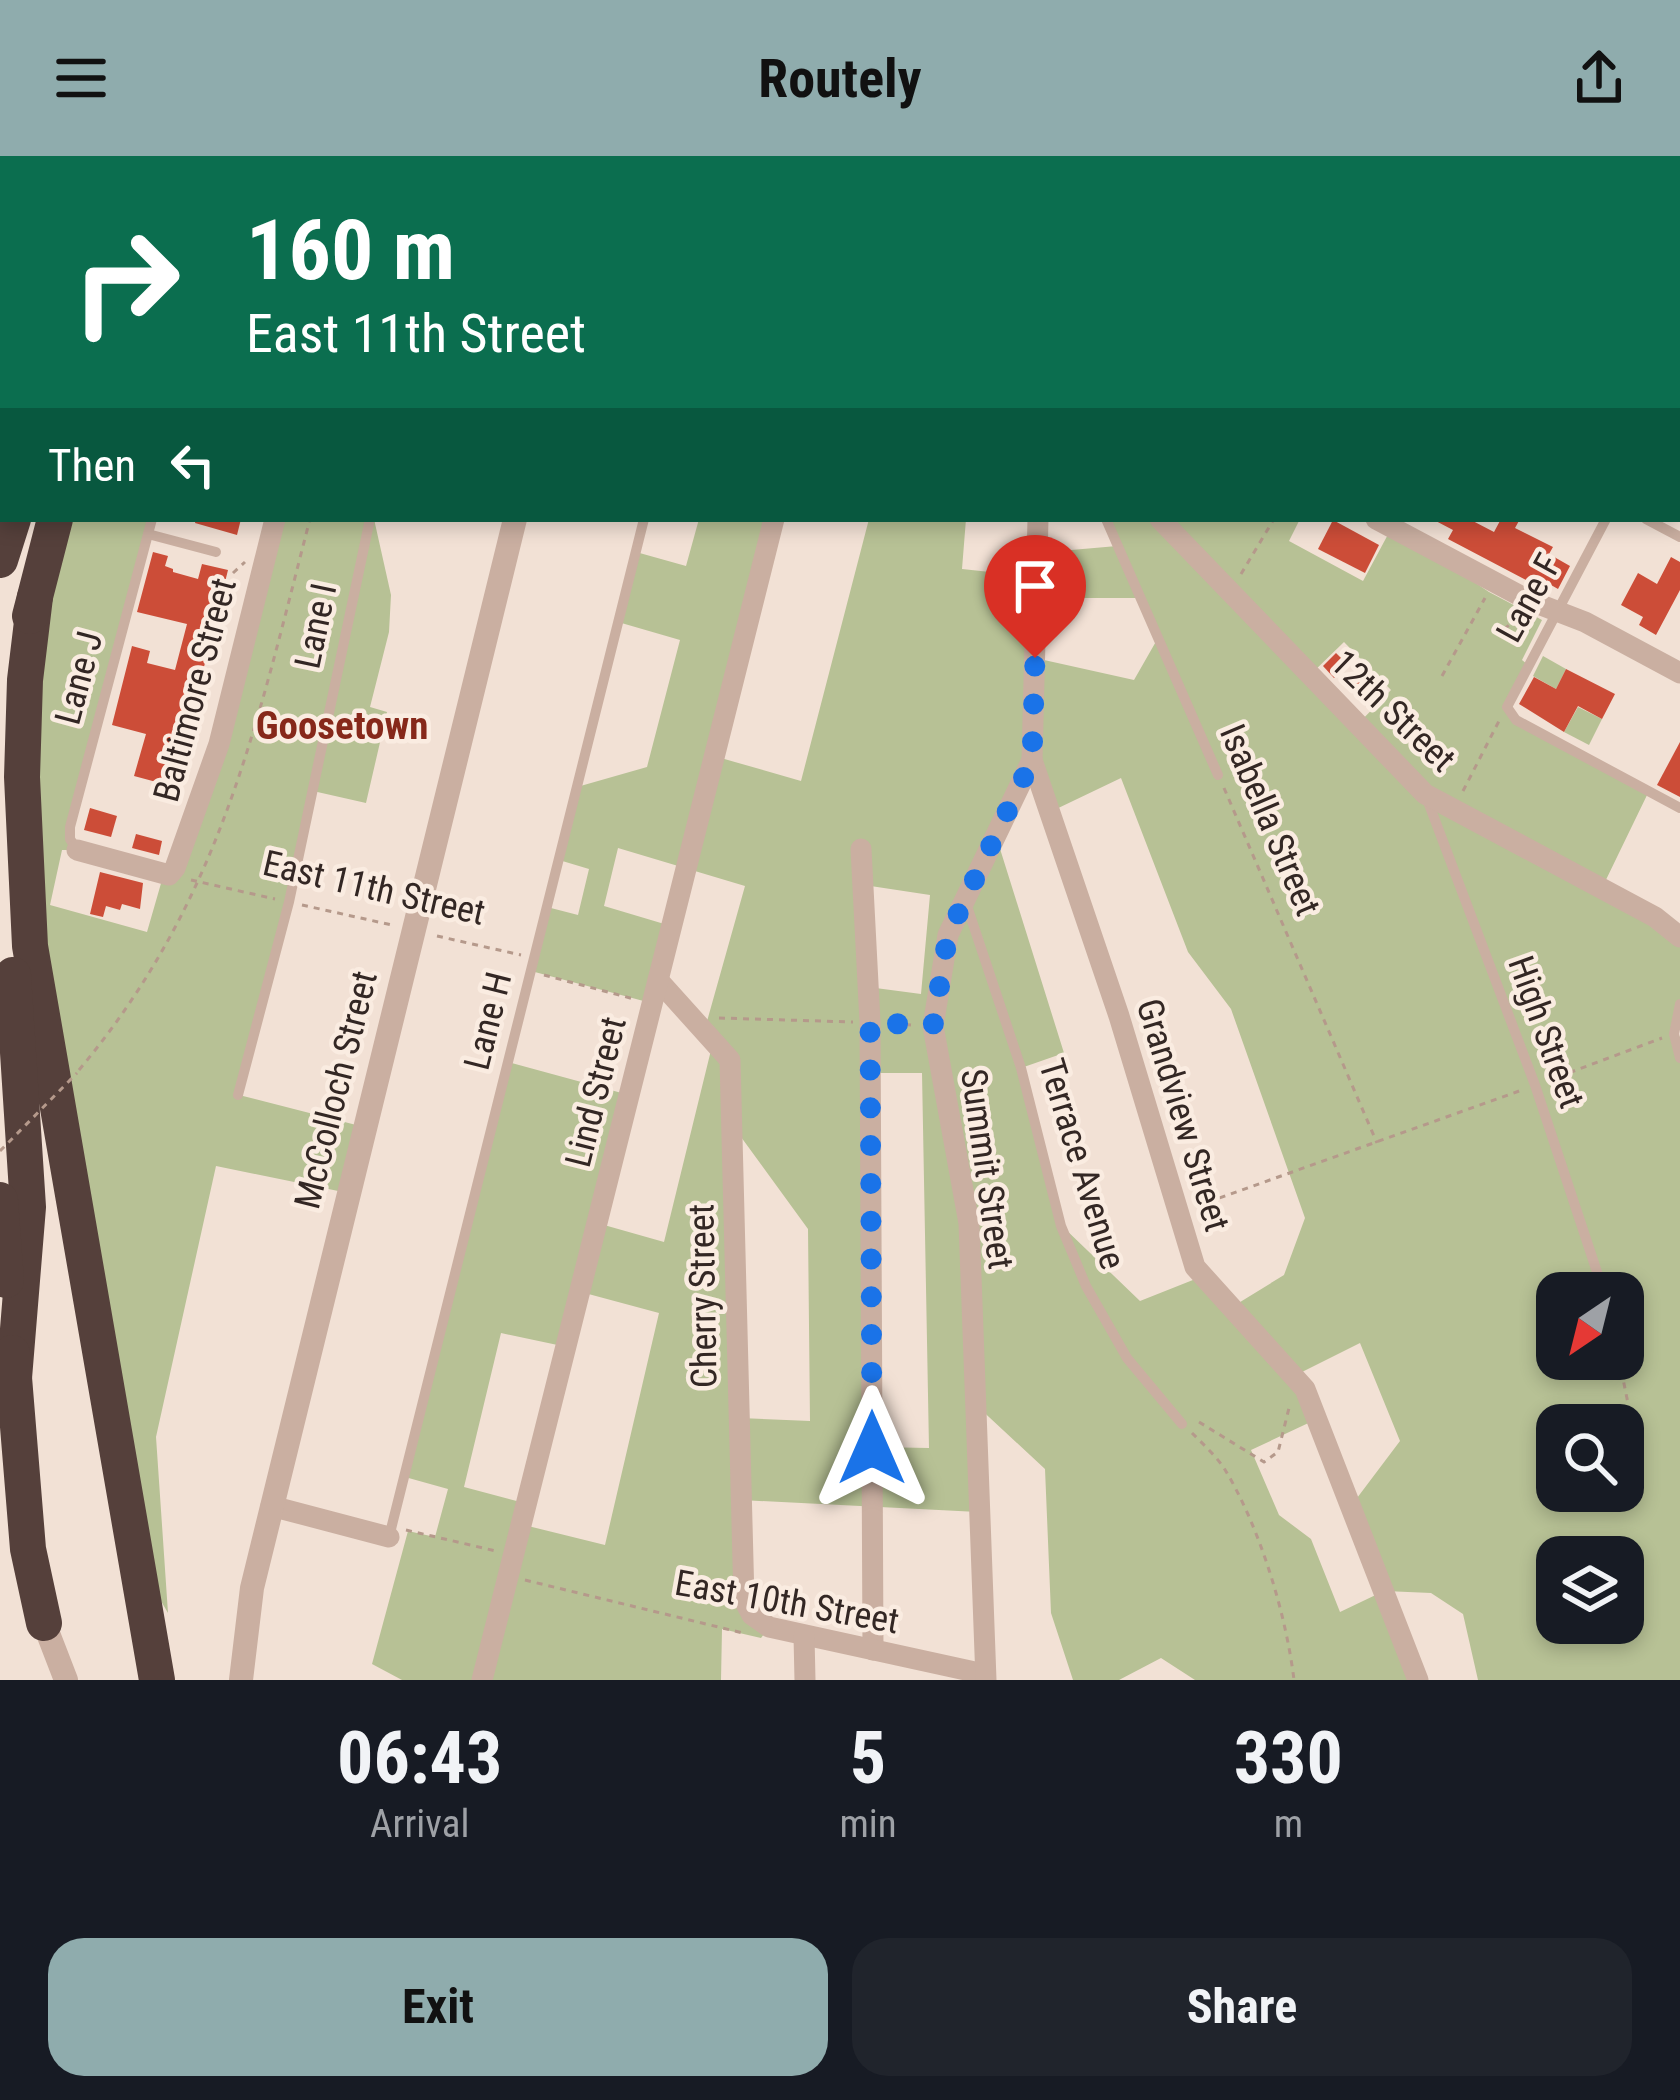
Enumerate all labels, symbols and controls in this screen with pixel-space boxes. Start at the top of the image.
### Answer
icon: menu [48,45,114,111]
icon: share [1566,45,1632,111]
text: Routely [758,47,922,110]
text: 160 m [246,201,455,300]
icon: right [48,204,204,360]
text: East 11th Street [246,302,586,365]
icon: left [160,432,226,498]
text: Then [48,439,136,492]
pin [984,535,1086,658]
street label: Lane F [1488,547,1570,649]
icon: arrive [1002,553,1068,619]
street label: Baltimore Street [145,574,245,806]
street label: Lane I [287,580,345,672]
street label: Lane J [47,627,111,729]
street label: 12th Street [1322,642,1464,780]
district label: Goosetown [256,703,428,749]
street label: Isabella Street [1211,718,1329,922]
street label: East 11th Street [259,842,489,934]
street label: High Street [1499,950,1593,1114]
street label: McColloch Street [286,967,386,1213]
street label: Lane H [456,968,520,1074]
street label: Grandview Street [1128,994,1238,1236]
street label: Lind Street [557,1013,635,1171]
street label: Terrace Avenue [1030,1054,1134,1274]
street label: Summit Street [952,1066,1022,1272]
street label: Cherry Street [680,1203,726,1389]
north arrow [1536,1272,1644,1380]
map controls [1536,1272,1644,1644]
position arrow [809,1385,935,1511]
button: search [1536,1404,1644,1512]
button: layers [1536,1536,1644,1644]
street label: East 10th Street [672,1562,902,1642]
text: 06:43 [337,1716,502,1801]
text: 5 [850,1716,886,1801]
text: 330 [1234,1716,1343,1801]
text: Arrival [370,1801,469,1847]
text: min [839,1801,897,1847]
text: m [1274,1801,1303,1847]
button: Exit [48,1938,828,2076]
button: Share [852,1938,1632,2076]

